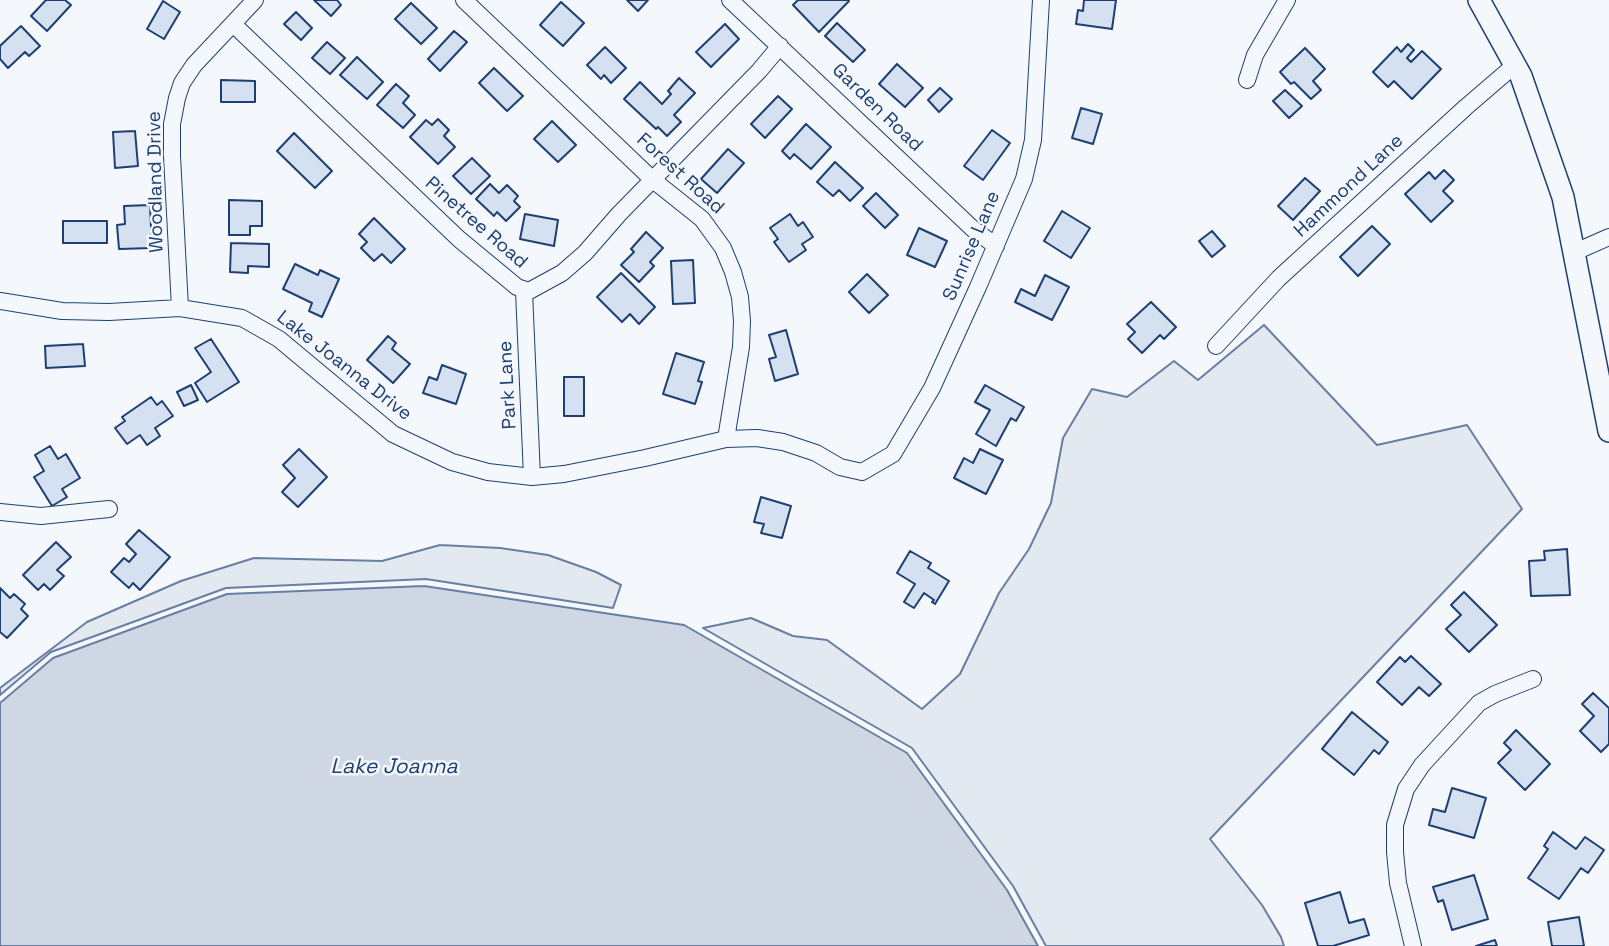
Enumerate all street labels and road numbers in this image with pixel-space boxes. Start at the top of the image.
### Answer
street label: Garden Road [827,59,927,157]
street label: Woodland Drive [143,111,169,253]
street label: Forest Road [631,129,729,219]
street label: Hammond Lane [1290,130,1408,242]
street label: Pinetree Road [420,172,532,274]
street label: Sunrise Lane [939,188,1005,304]
street label: Lake Joanna Drive [272,306,416,426]
street label: Park Lane [494,340,522,430]

